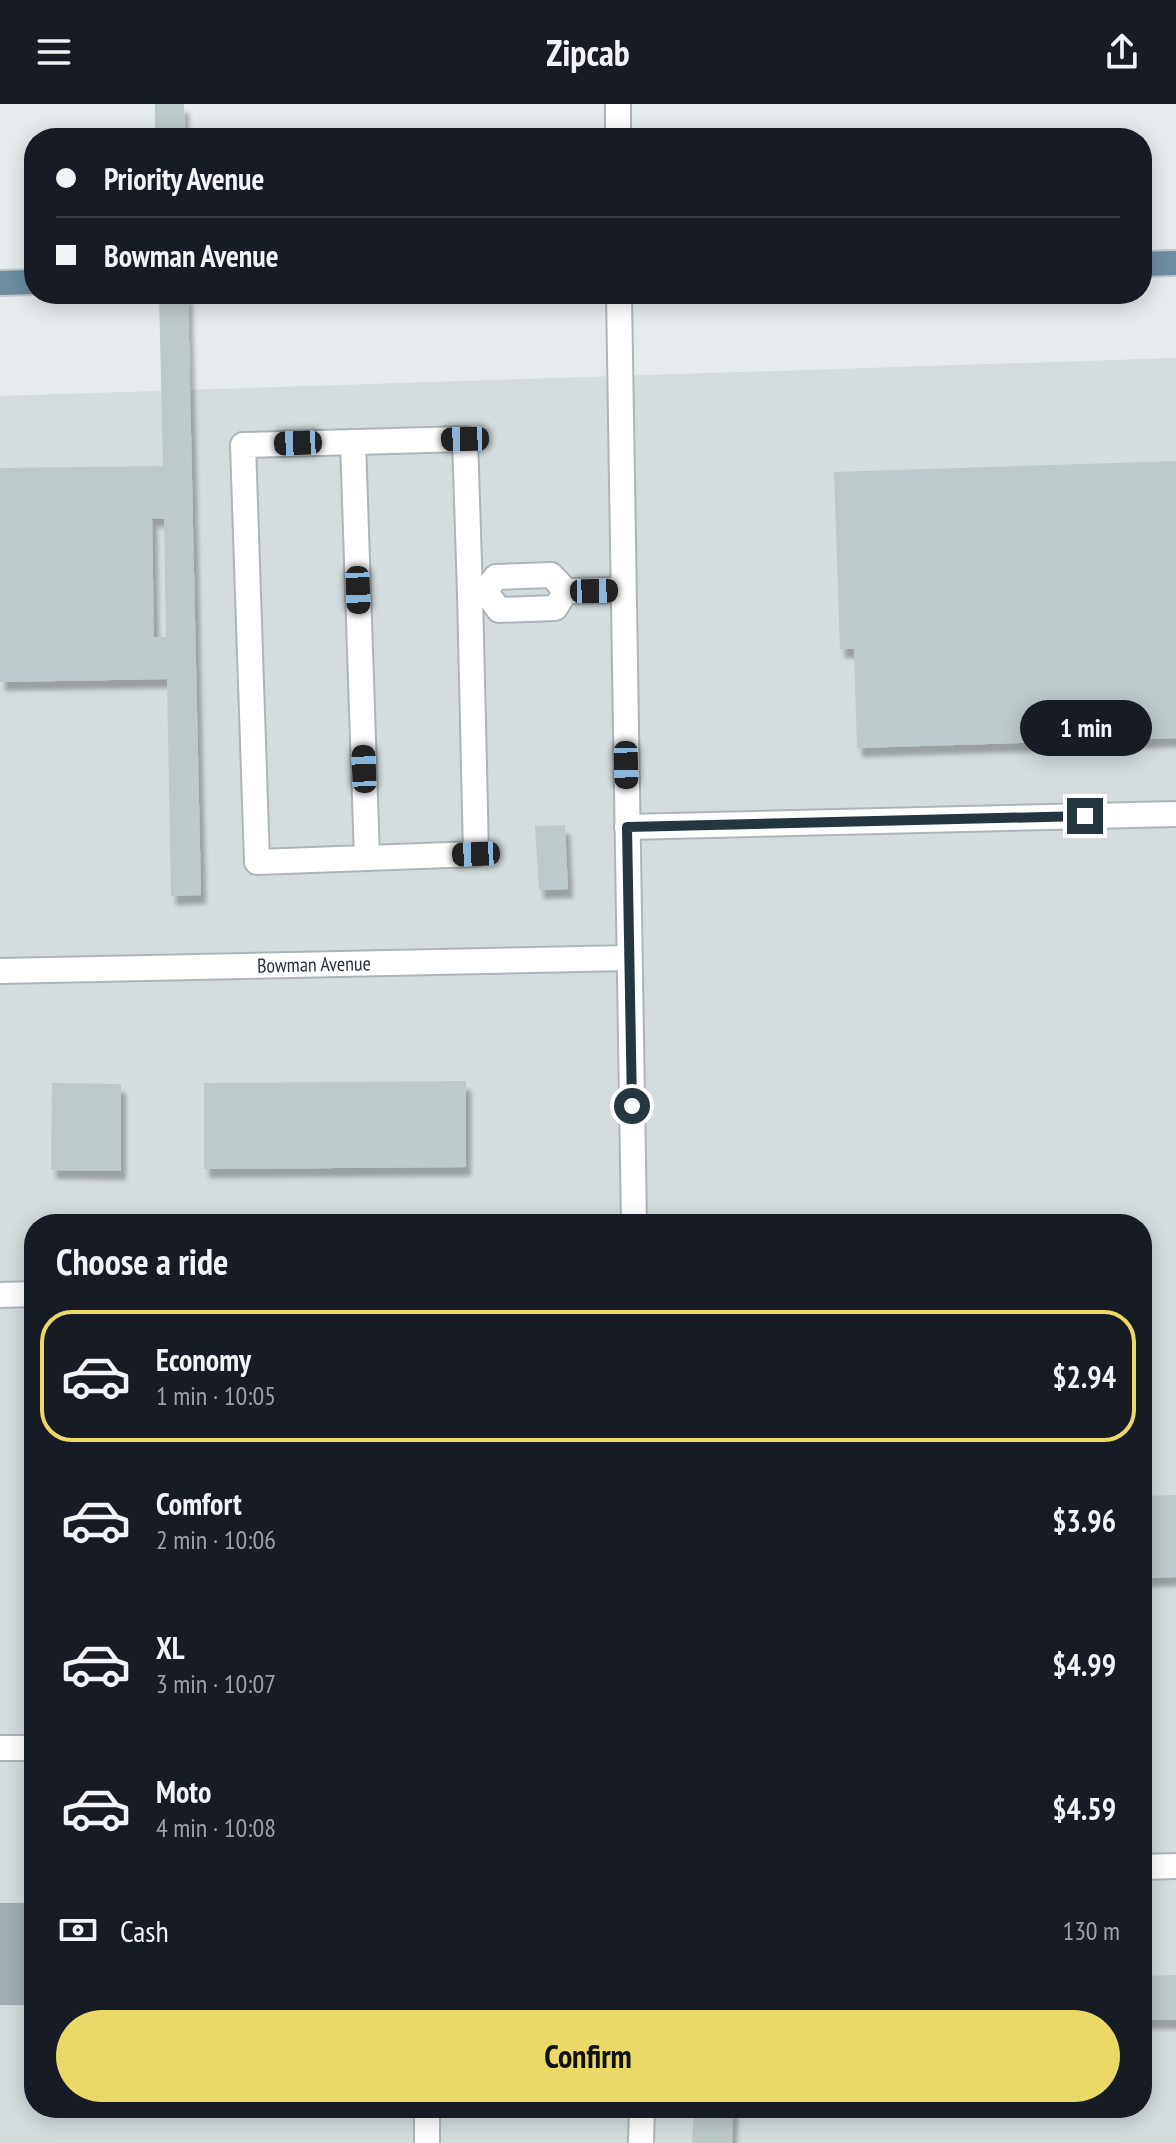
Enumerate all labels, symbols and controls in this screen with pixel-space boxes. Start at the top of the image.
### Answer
text: Zipcab [546,29,630,76]
icon: menu [32,30,76,74]
icon: share [1100,30,1144,74]
text: Priority Avenue [104,159,264,198]
text: Bowman Avenue [104,236,279,275]
car [441,427,489,451]
car [274,430,322,456]
car [345,566,371,614]
car [570,579,618,603]
callout: 1 min [1019,700,1151,756]
text: 1 min [1060,711,1112,744]
car [614,741,638,789]
car [351,745,377,793]
route end [1067,798,1103,834]
car [452,841,500,867]
street label: Bowman Avenue [257,950,371,979]
route start [614,1088,650,1124]
text: Choose a ride [56,1238,228,1285]
icon: car [60,1340,132,1412]
text: Economy [156,1340,251,1379]
text: $2.94 [1052,1357,1116,1396]
text: 1 min · 10:05 [156,1379,276,1412]
icon: car [60,1484,132,1556]
text: Comfort [156,1484,242,1523]
text: $3.96 [1052,1501,1116,1540]
text: 2 min · 10:06 [156,1523,276,1556]
icon: car [60,1628,132,1700]
text: XL [156,1628,185,1667]
text: $4.99 [1052,1645,1116,1684]
text: 3 min · 10:07 [156,1667,276,1700]
icon: car [60,1772,132,1844]
text: Moto [156,1772,211,1811]
text: $4.59 [1052,1789,1116,1828]
text: 4 min · 10:08 [156,1811,276,1844]
icon: cash [56,1908,100,1952]
text: Cash [120,1911,169,1950]
text: 130 m [1062,1914,1120,1947]
button: Confirm [56,2010,1120,2102]

